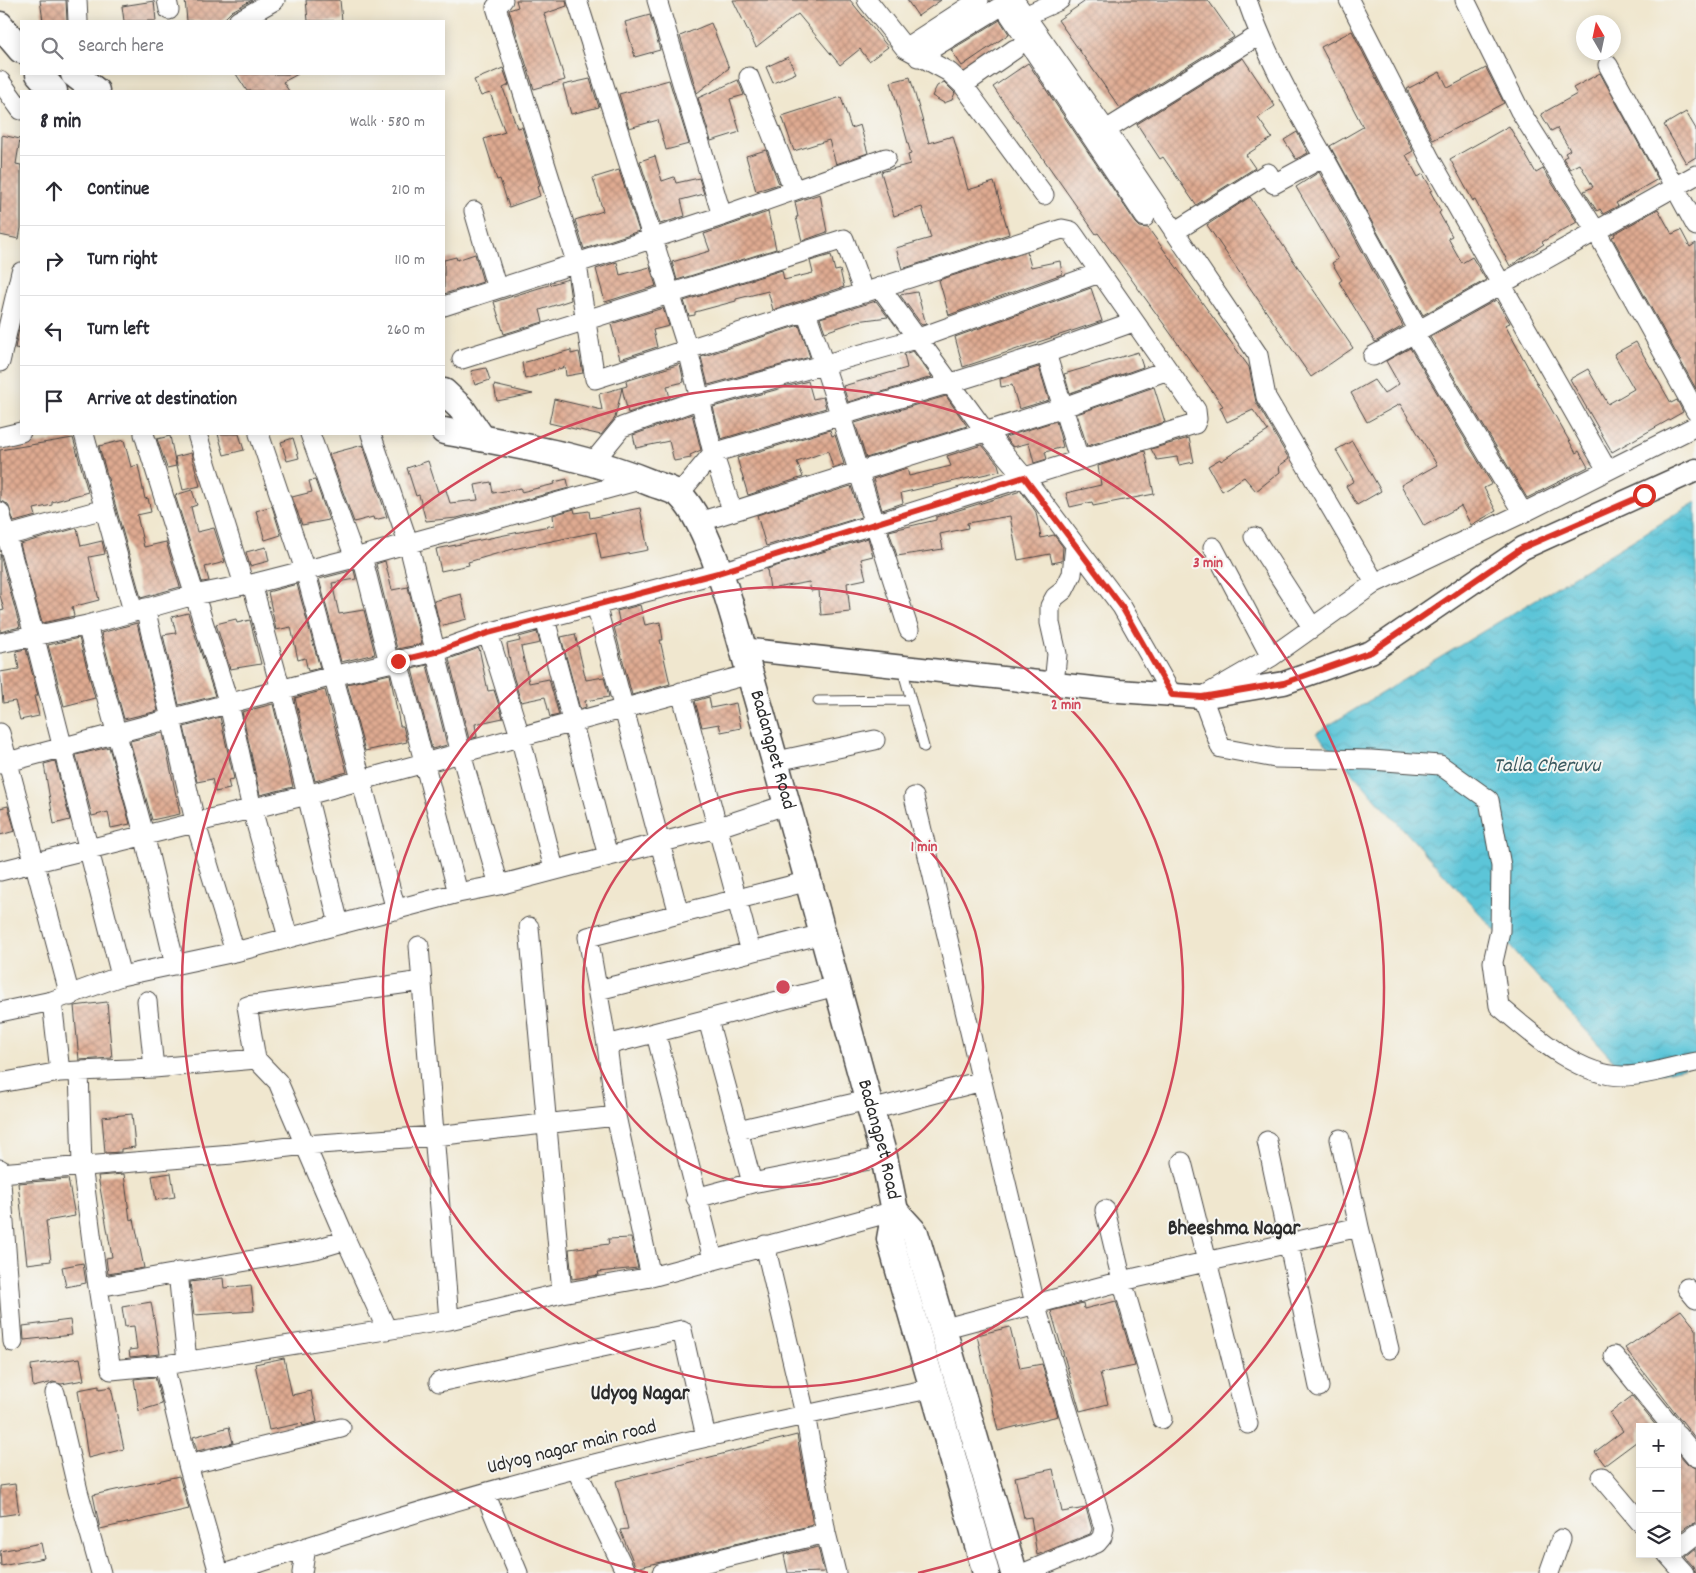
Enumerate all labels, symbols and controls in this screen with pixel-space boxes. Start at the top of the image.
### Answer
north arrow [1576,15,1621,60]
search box [20,20,445,75]
icon: search [38,34,66,62]
text: Search here [78,34,164,61]
text: 8 min [40,108,81,138]
text: Walk · 580 m [350,111,425,134]
icon: ahead [40,177,68,205]
text: Continue [87,177,149,204]
text: 210 m [391,179,425,202]
icon: right [40,247,68,275]
text: Turn right [87,247,158,274]
text: 110 m [395,249,425,272]
icon: left [40,317,68,345]
text: Turn left [87,317,150,344]
text: 260 m [387,319,425,342]
icon: arrive [40,387,68,415]
text: Arrive at destination [87,387,237,414]
route start [1633,484,1656,507]
text: 3 min [1193,553,1223,575]
route end [387,650,410,673]
street label: Badangpet Road [741,687,802,813]
text: 2 min [1051,695,1081,717]
water label: Talla Cheruvu [1494,752,1602,782]
text: 1 min [911,837,937,859]
centre of rings [774,978,792,996]
street label: Badangpet Road [849,1076,906,1202]
district label: Bheeshma Nagar [1168,1215,1302,1245]
district label: Udyog Nagar [591,1380,691,1410]
street label: Udyog nagar main road [484,1413,660,1483]
map controls [1636,1423,1681,1558]
button: + [1636,1423,1681,1468]
button: − [1636,1468,1681,1513]
button: layers [1636,1513,1681,1558]

